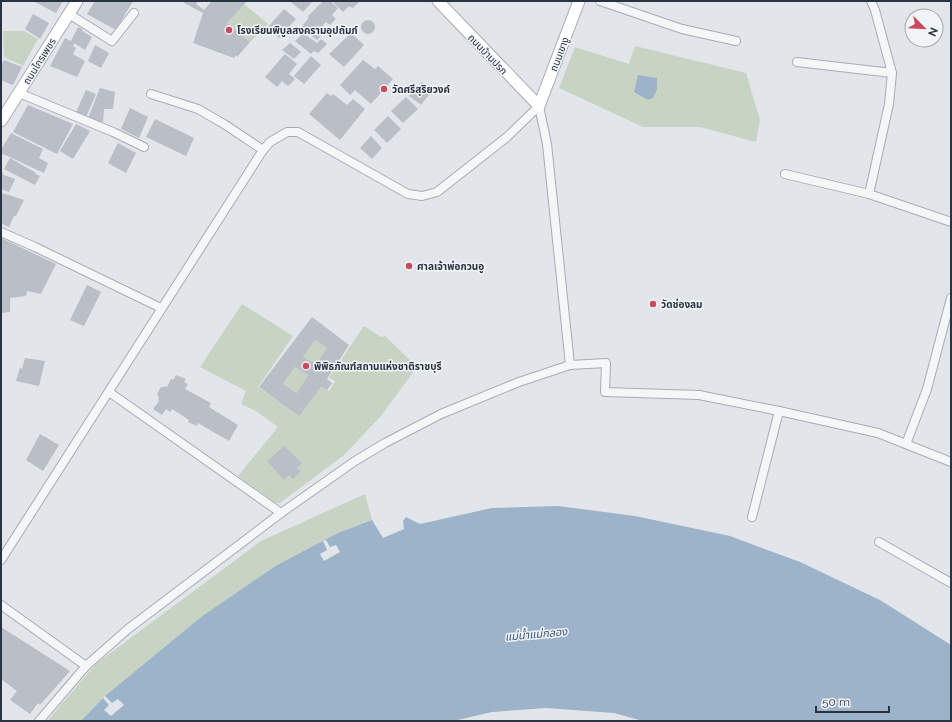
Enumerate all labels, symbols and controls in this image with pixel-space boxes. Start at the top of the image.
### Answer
north arrow [904,8,944,48]
marker: โรงเรียนพิบูลสงครามอุปถัมภ์ [224,25,234,35]
place label: โรงเรียนพิบูลสงครามอุปถัมภ์ [237,25,358,37]
text: N [925,25,940,38]
street label: ถนนบ้านปรก [466,32,509,77]
street label: ถนนเขางู [548,35,572,73]
street label: ถนนไกรเพชร [21,36,58,86]
marker: วัดศรีสุริยวงค์ [379,84,389,94]
place label: วัดศรีสุริยวงค์ [392,84,450,96]
place label: ศาลเจ้าพ่อกวนอู [417,260,484,273]
marker: ศาลเจ้าพ่อกวนอู [404,261,414,271]
place label: วัดช่องลม [661,298,703,310]
marker: วัดช่องลม [648,299,658,309]
place label: พิพิธภัณฑ์สถานแห่งชาติราชบุรี [314,360,442,373]
marker: พิพิธภัณฑ์สถานแห่งชาติราชบุรี [301,361,311,371]
water label: แม่น้ำแม่กลอง [504,623,569,644]
scale bar [816,688,889,714]
text: 50 m [822,695,850,709]

